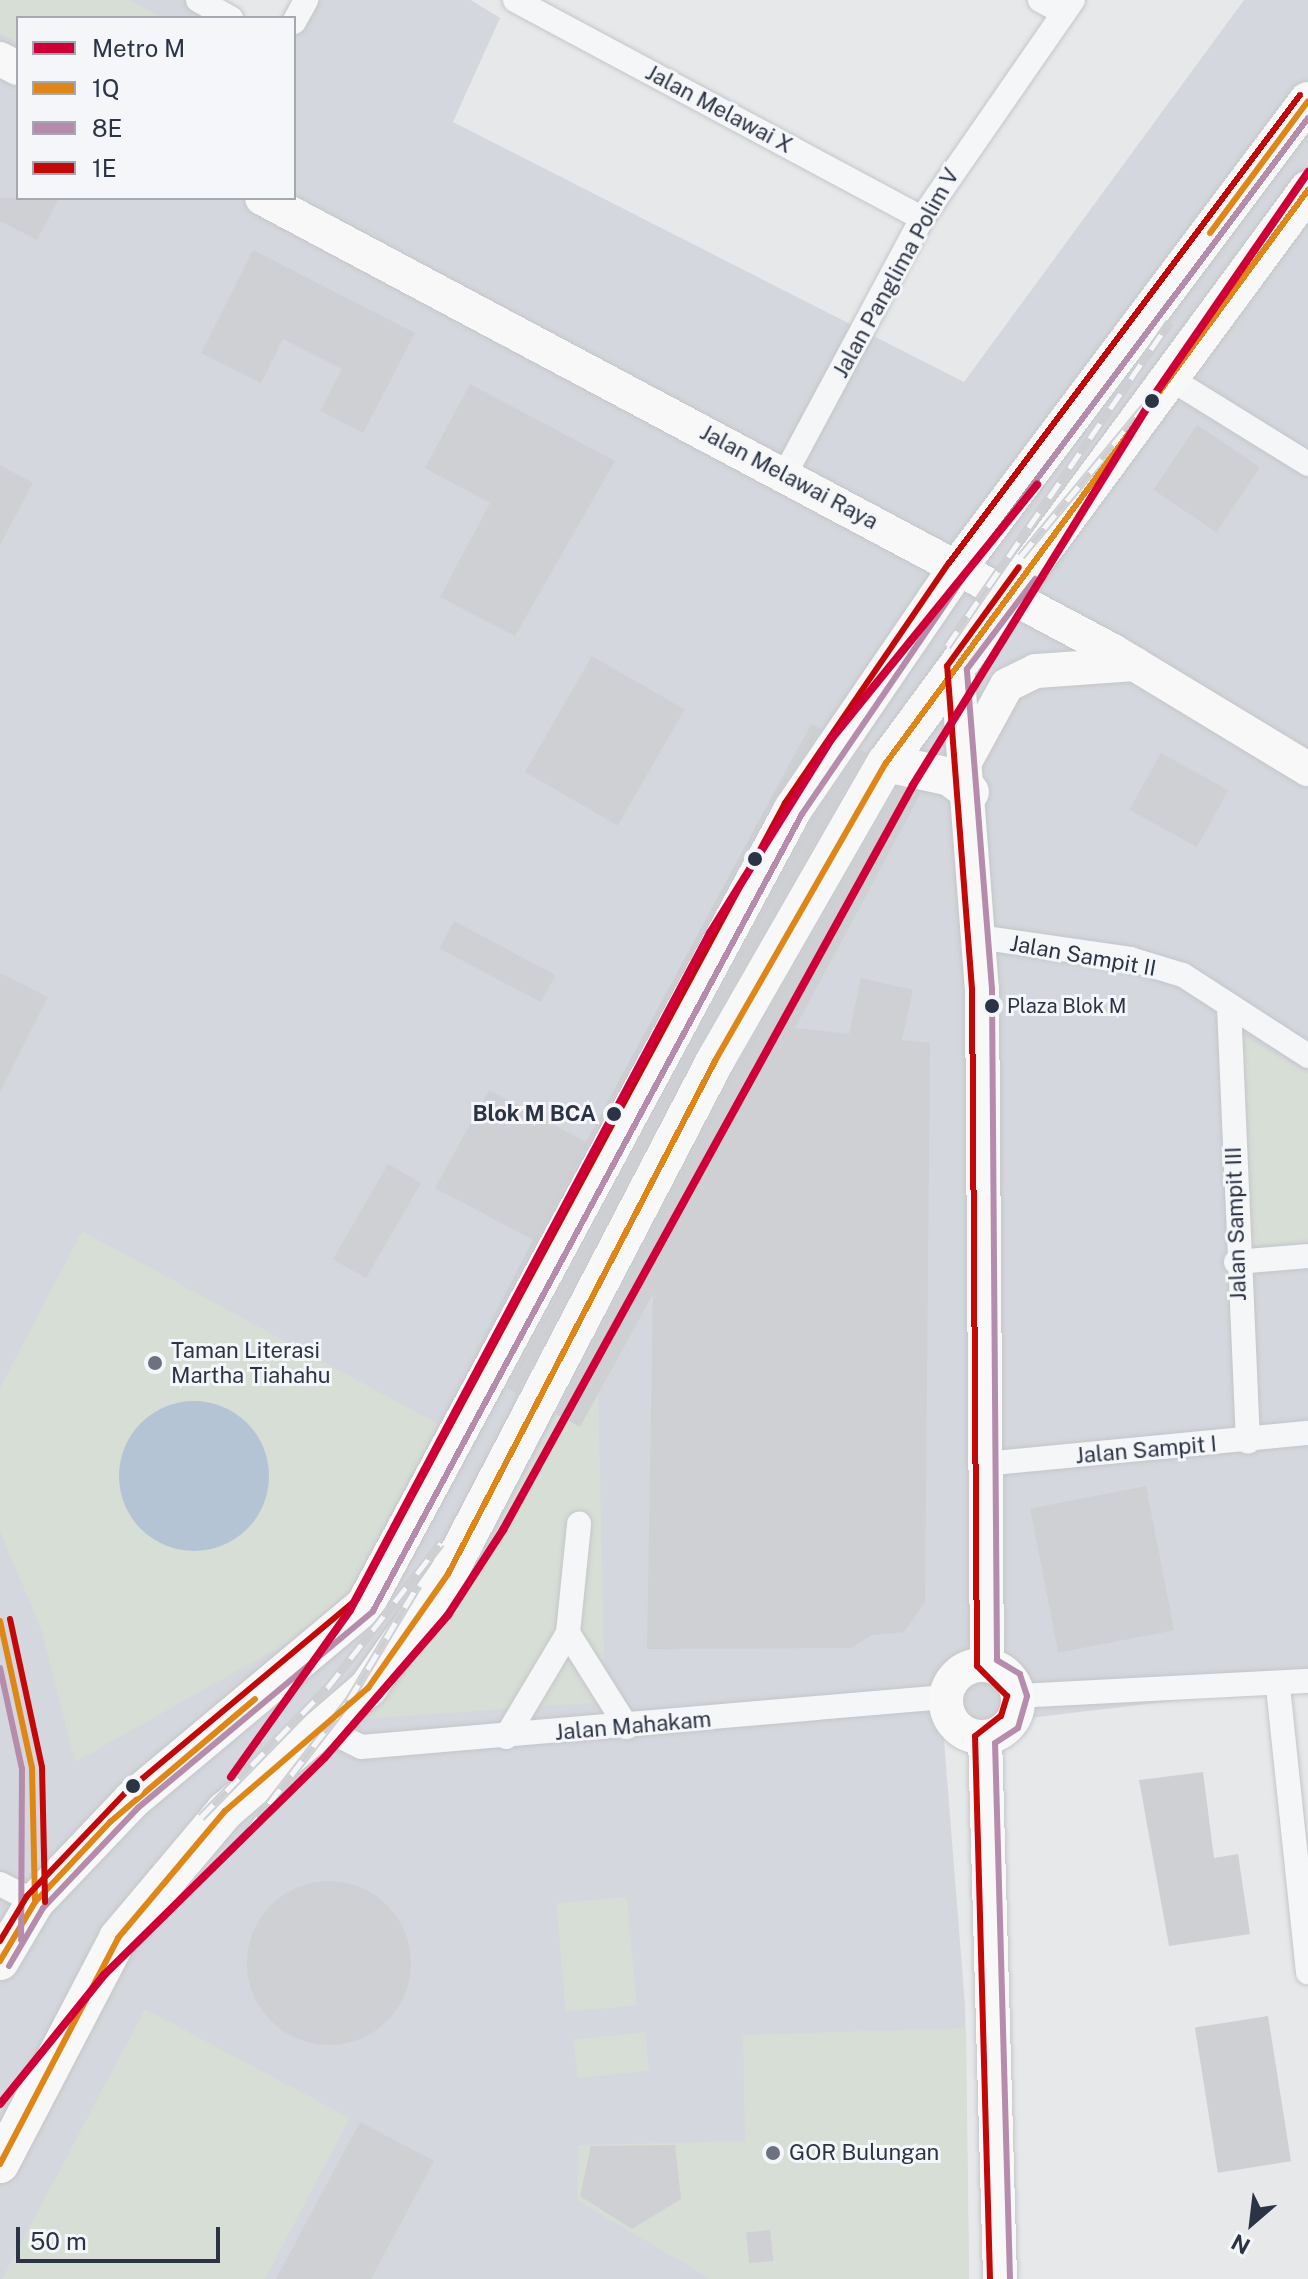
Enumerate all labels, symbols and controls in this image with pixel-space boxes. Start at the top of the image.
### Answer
legend [16,16,296,200]
text: Metro M [92,34,185,62]
street label: Jalan Melawai X [641,59,797,159]
text: 1Q [92,74,120,102]
text: 8E [92,114,122,142]
text: 1E [92,154,117,182]
street label: Jalan Panglima Polim V [827,163,965,383]
unlabelled marker [1144,393,1160,409]
street label: Jalan Melawai Raya [696,419,882,535]
unlabelled marker [747,851,763,867]
street label: Jalan Sampit II [1008,930,1158,982]
place label: Plaza Blok M [1007,994,1126,1018]
marker: Plaza Blok M [984,998,1000,1014]
place label: Blok M BCA [473,1101,596,1127]
marker: Blok M BCA [603,1103,625,1125]
street label: Jalan Sampit III [1220,1146,1252,1302]
place label: Taman Literasi Martha Tiahahu [171,1337,331,1388]
marker: Taman Literasi Martha Tiahahu [146,1354,164,1372]
street label: Jalan Sampit I [1074,1431,1218,1469]
street label: Jalan Mahakam [554,1706,712,1746]
unlabelled marker [125,1778,141,1794]
place label: GOR Bulungan [789,2140,939,2166]
marker: GOR Bulungan [764,2144,782,2162]
north arrow [1212,2183,1292,2263]
scale bar [20,2211,224,2261]
text: 50 m [30,2227,87,2255]
text: N [1227,2229,1254,2260]

